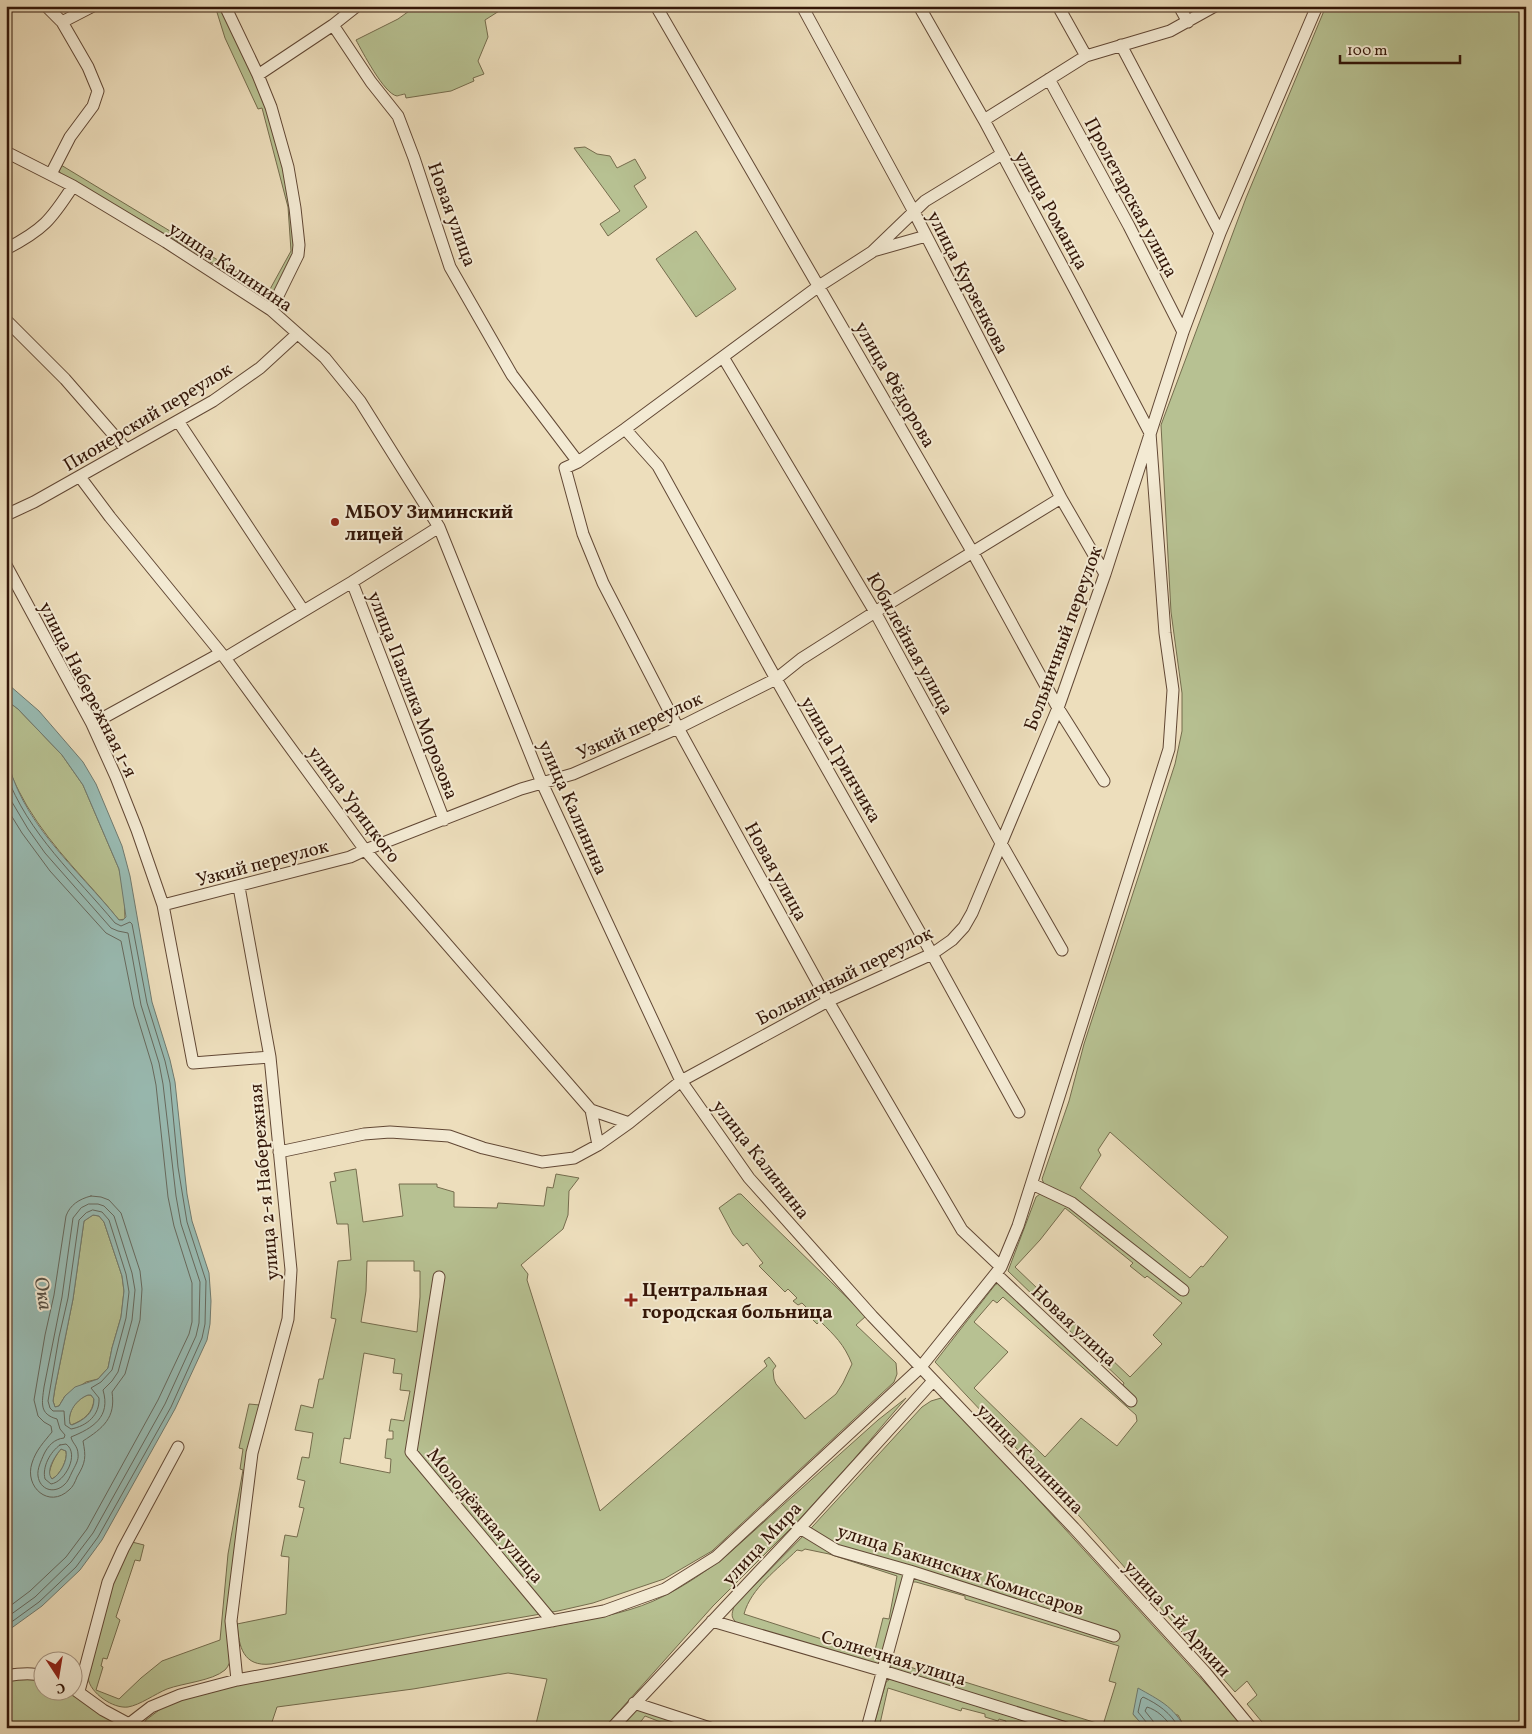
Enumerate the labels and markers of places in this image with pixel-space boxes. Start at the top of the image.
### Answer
place label: МБОУ Зиминский лицей [345,500,513,548]
marker: МБОУ Зиминский лицей [329,516,341,528]
place label: Центральная городская больница [642,1278,833,1326]
marker: Центральная городская больница [624,1293,638,1307]

